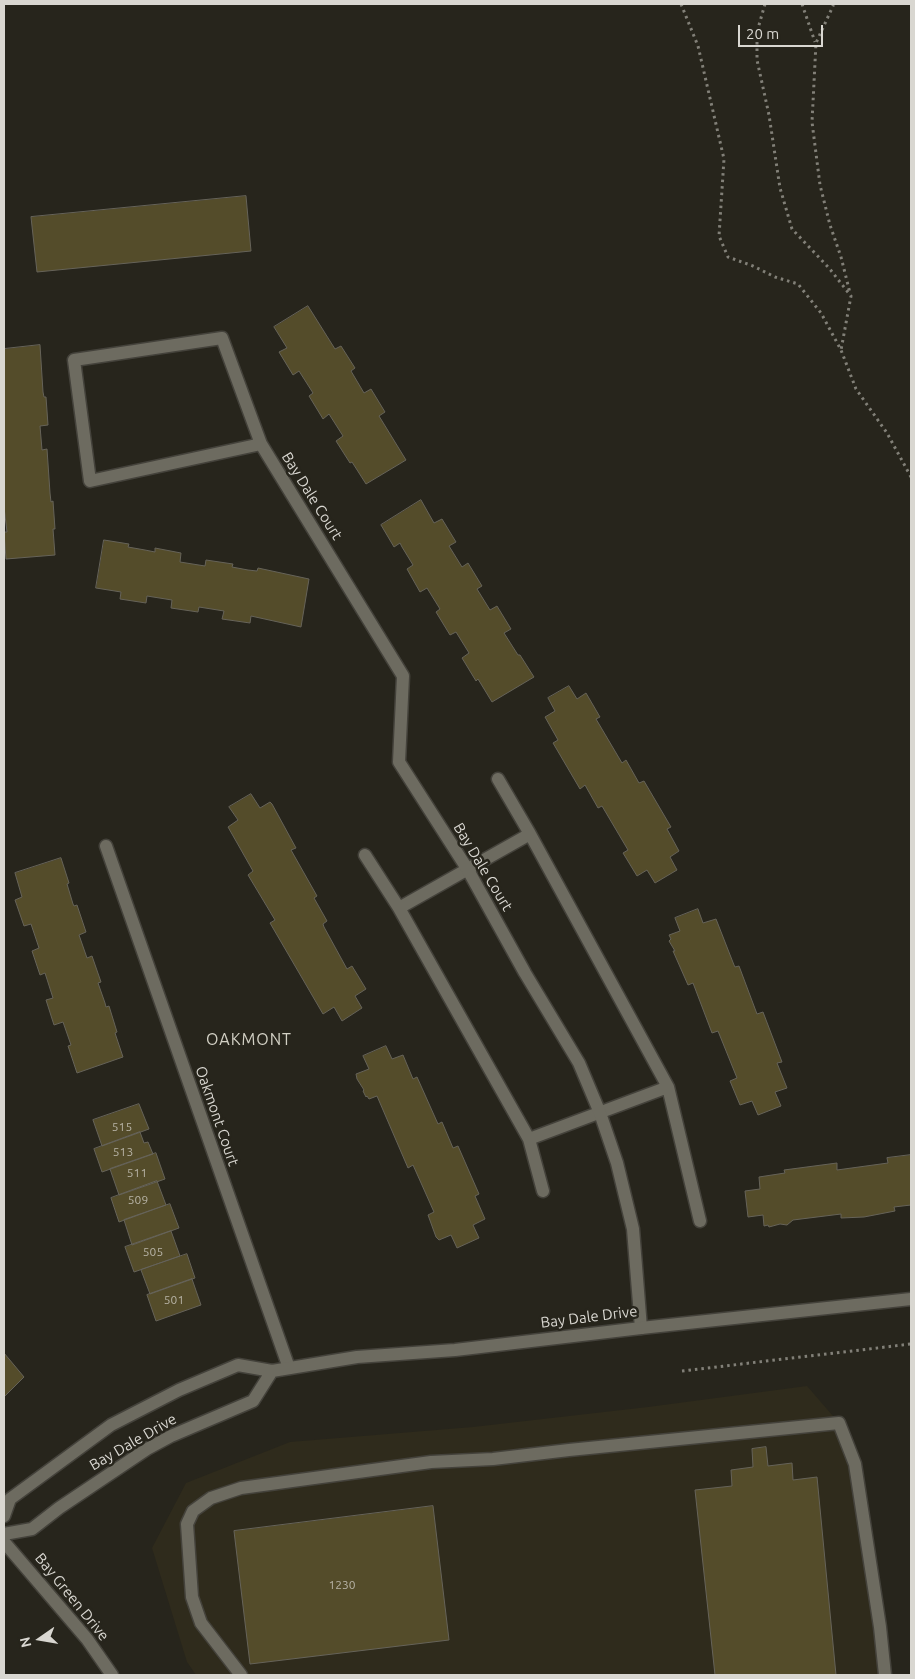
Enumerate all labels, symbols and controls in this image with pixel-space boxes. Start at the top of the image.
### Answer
scale bar [740,15,825,47]
text: 20 m [746,25,779,42]
street label: Bay Dale Court [278,449,346,543]
street label: Bay Dale Court [450,820,516,914]
district label: OAKMONT [205,1030,293,1050]
street label: Oakmont Court [191,1064,243,1168]
house number: 515 [112,1120,132,1134]
house number: 513 [113,1145,133,1159]
house number: 511 [127,1166,147,1180]
house number: 509 [128,1193,148,1207]
house number: 505 [143,1245,163,1259]
house number: 501 [164,1293,184,1307]
street label: Bay Dale Drive [540,1302,638,1332]
street label: Bay Dale Drive [86,1410,180,1474]
street label: Bay Green Drive [31,1550,113,1644]
house number: 1230 [328,1578,356,1592]
north arrow [15,1614,65,1664]
text: N [16,1635,34,1649]

